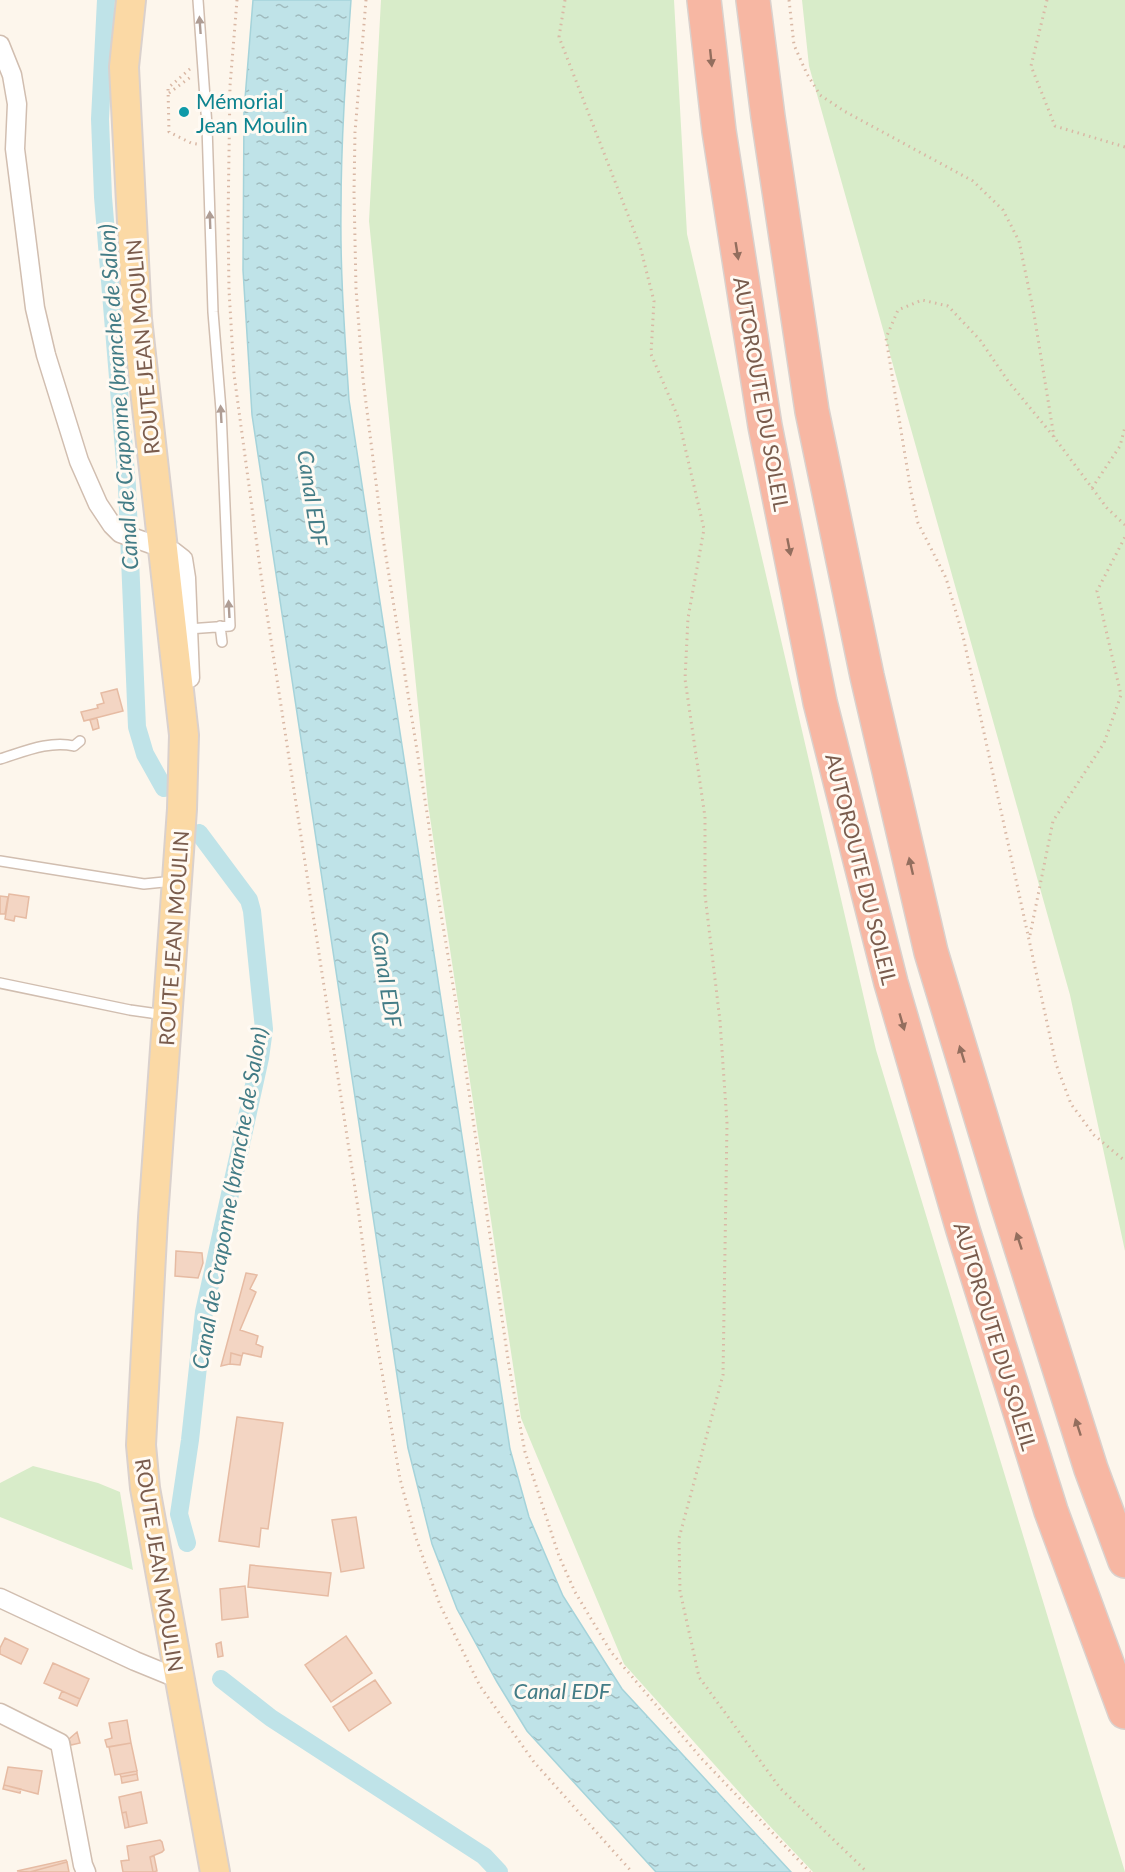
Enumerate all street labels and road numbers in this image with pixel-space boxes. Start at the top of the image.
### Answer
street label: ROUTE JEAN MOULIN [120,239,164,455]
street label: AUTOROUTE DU SOLEIL [729,275,795,513]
street label: AUTOROUTE DU SOLEIL [821,751,903,988]
street label: ROUTE JEAN MOULIN [153,830,193,1046]
street label: AUTOROUTE DU SOLEIL [949,1219,1043,1453]
street label: ROUTE JEAN MOULIN [131,1457,189,1673]

